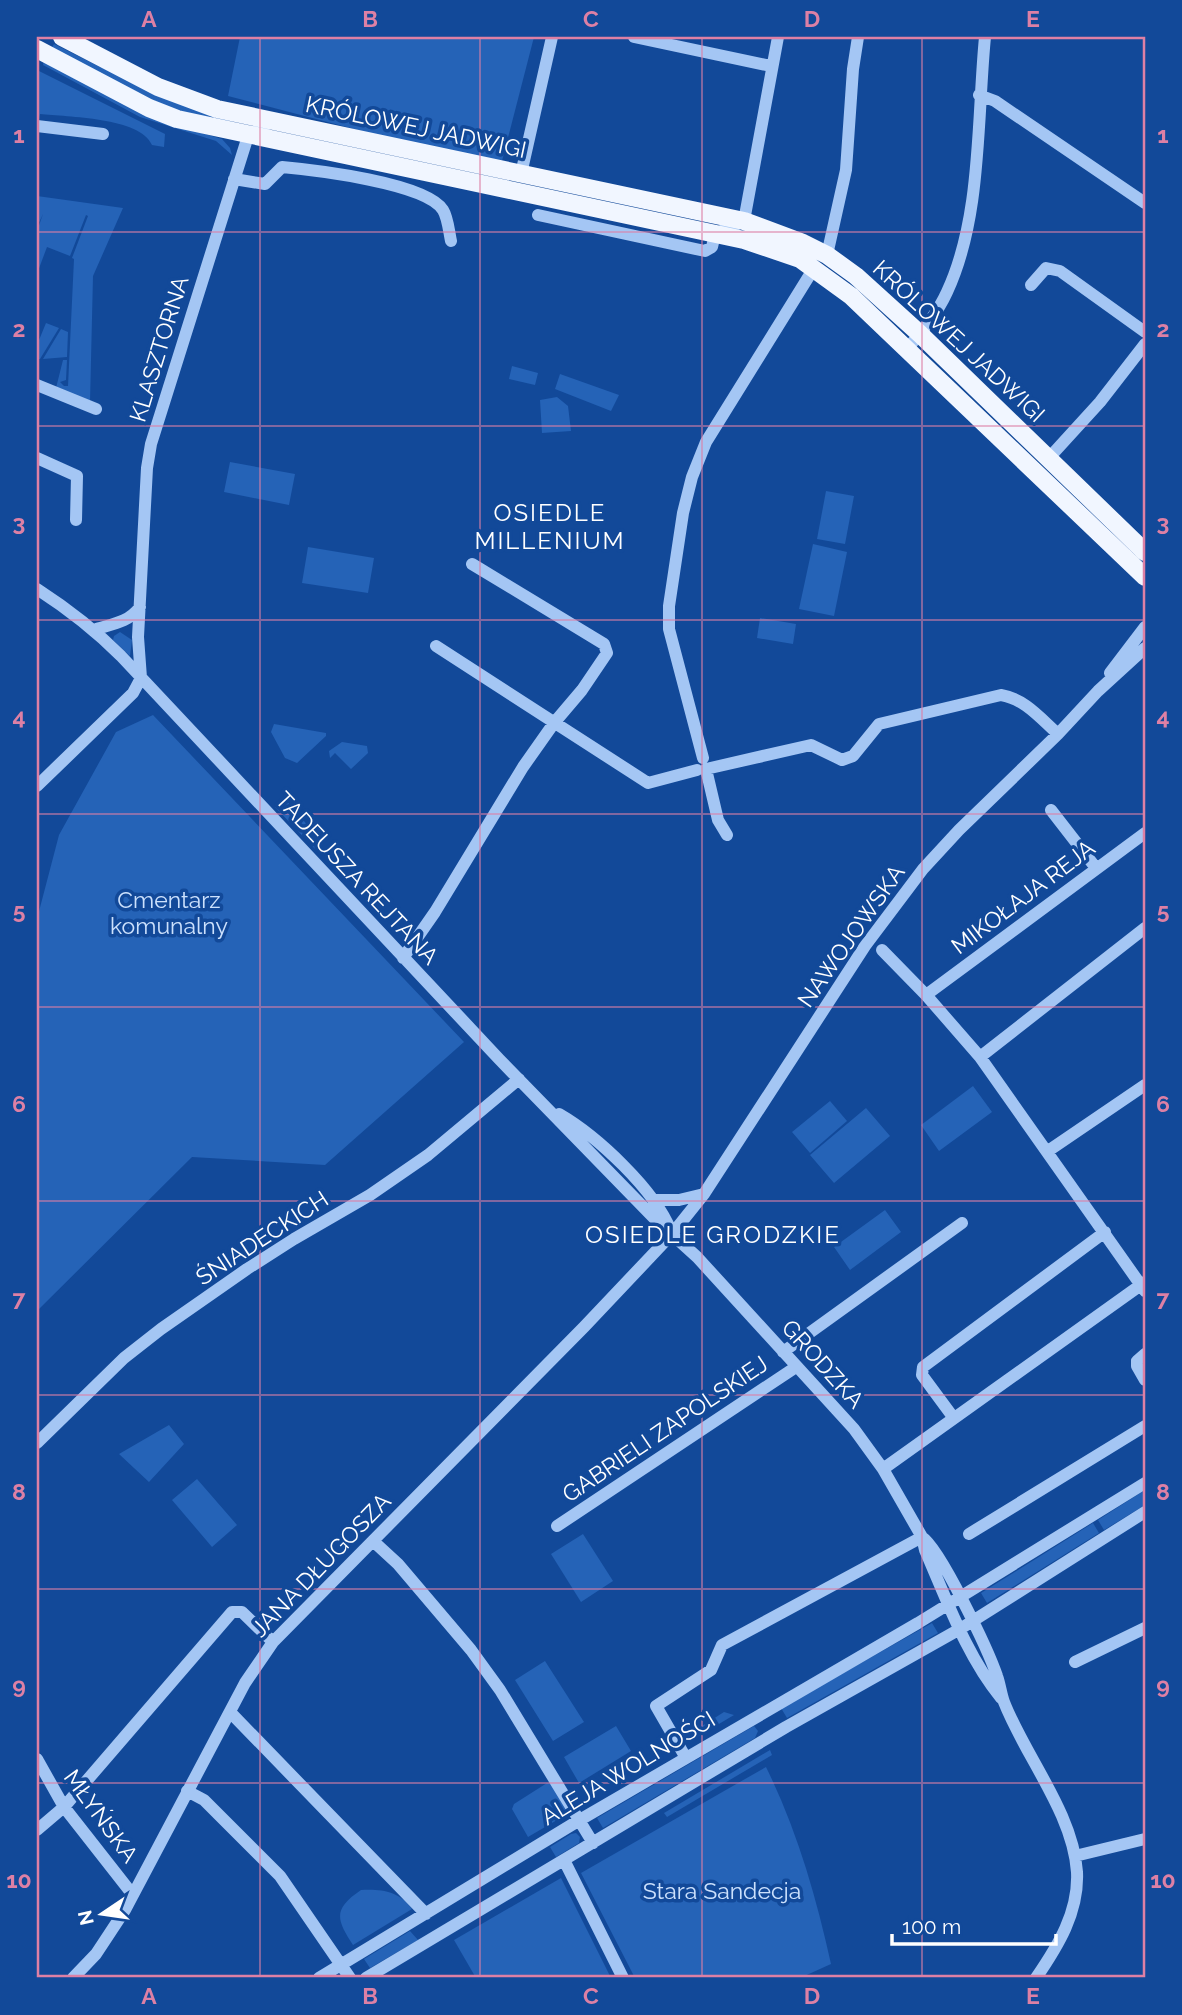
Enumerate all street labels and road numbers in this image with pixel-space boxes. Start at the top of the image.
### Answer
street label: KRÓLOWEJ JADWIGI [303,90,529,163]
street label: KRÓLOWEJ JADWIGI [868,254,1051,427]
street label: KLASZTORNA [124,272,194,425]
street label: TADEUSZA REJTANA [270,786,445,970]
street label: MIKOŁAJA REJA [946,834,1100,959]
street label: NAWOJOWSKA [791,859,910,1012]
street label: ŚNIADECKICH [191,1185,333,1290]
street label: GRODZKA [777,1314,870,1414]
street label: GABRIELI ZAPOLSKIEJ [557,1350,772,1507]
street label: JANA DŁUGOSZA [245,1487,396,1642]
street label: ALEJA WOLNOŚCI [536,1705,720,1830]
street label: MŁYŃSKA [59,1764,144,1868]

